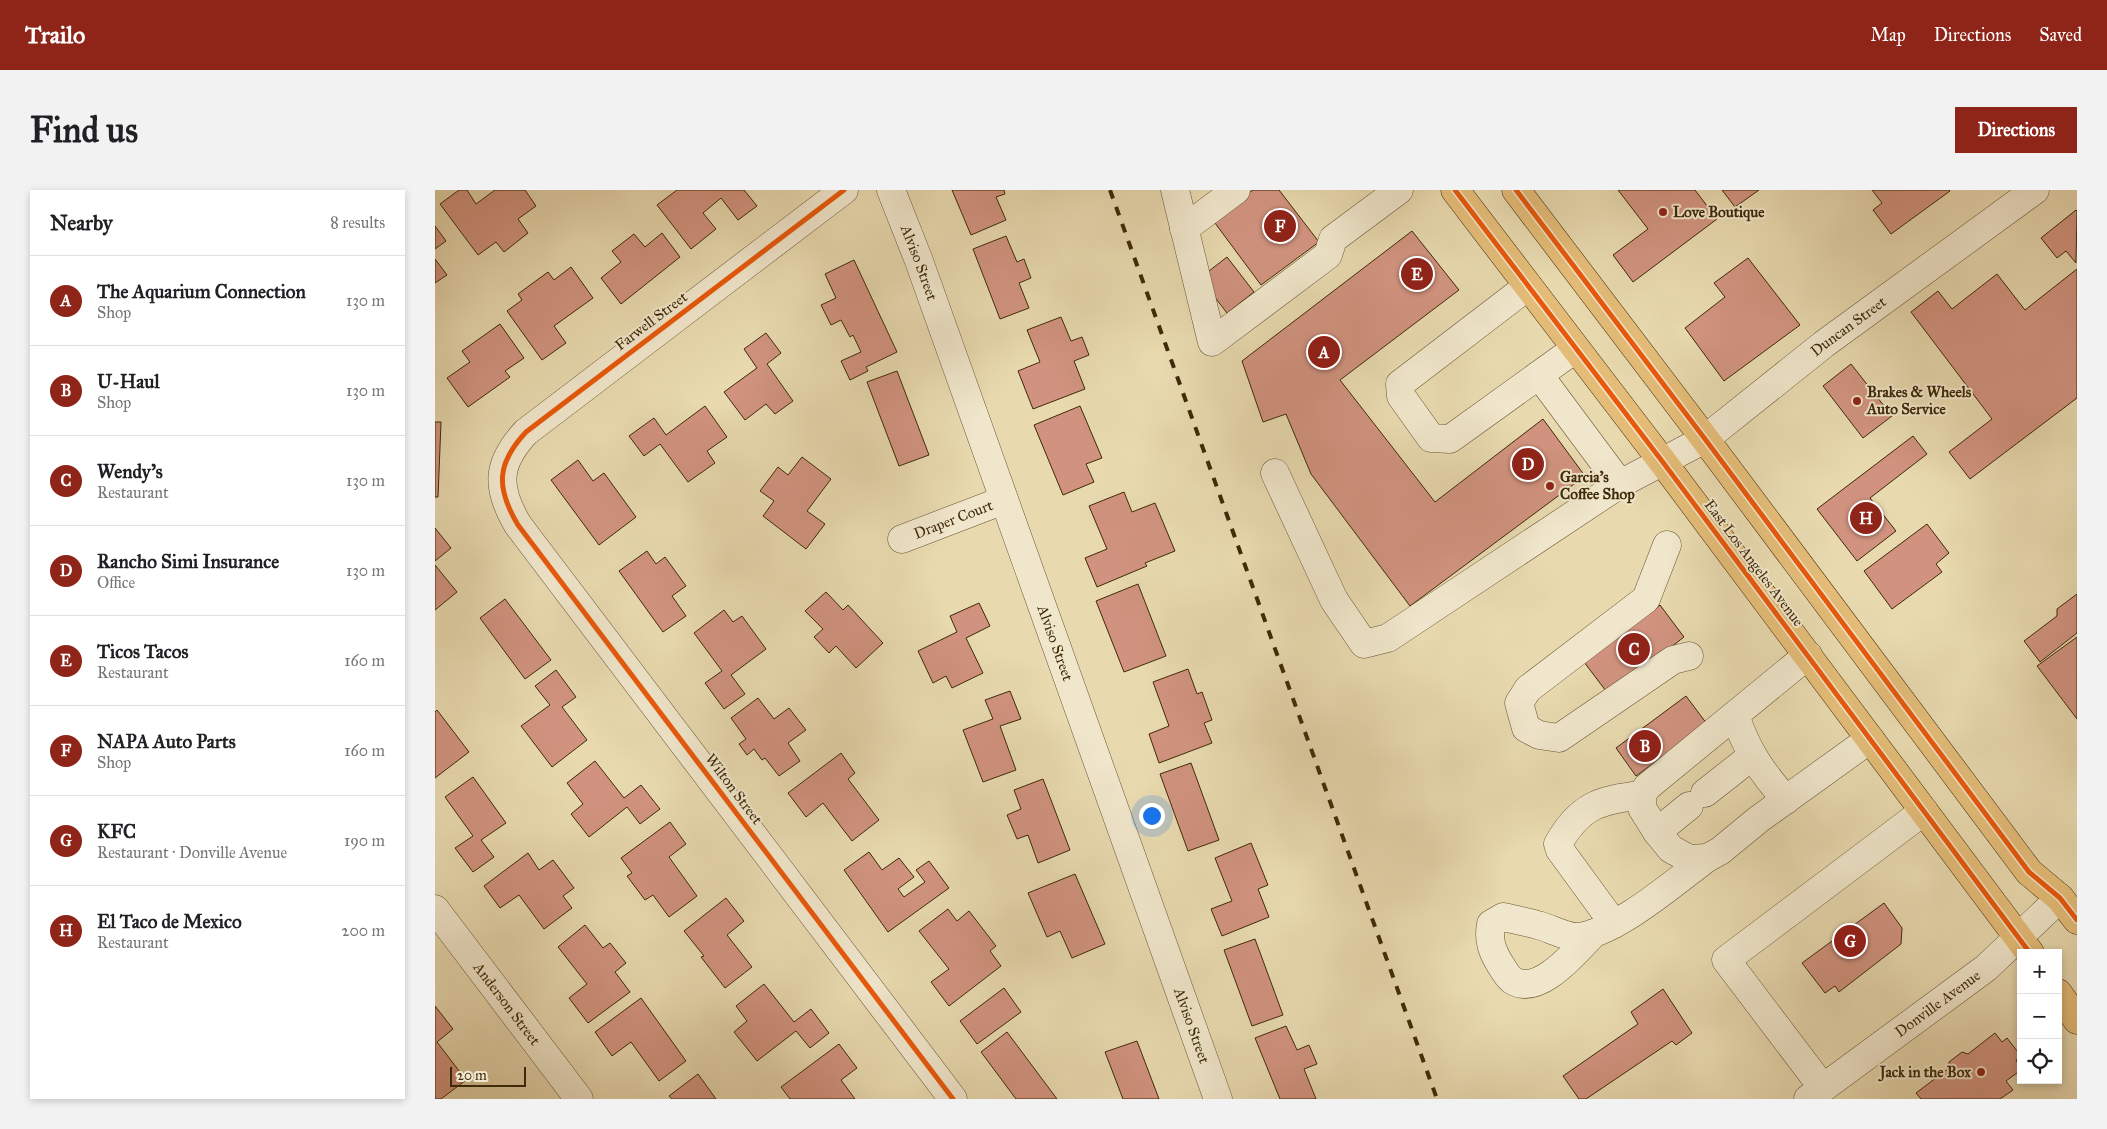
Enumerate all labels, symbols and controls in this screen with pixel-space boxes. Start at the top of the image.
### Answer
text: Trailo [25,20,85,50]
text: Map [1870,24,1906,46]
text: Directions [1934,24,2011,46]
text: Saved [2039,24,2082,46]
button: Directions [1955,107,2077,153]
text: Find us [30,109,138,152]
place label: Love Boutique [1673,203,1765,222]
marker: Love Boutique [1657,206,1669,218]
pin: F [1264,207,1296,245]
text: Nearby [50,210,113,236]
text: 8 results [330,213,385,232]
street label: Alviso Street [896,222,942,303]
pin: E [1401,255,1433,293]
text: The Aquarium Connection [97,280,306,303]
street label: Farwell Street [611,288,691,354]
text: A [61,291,71,310]
text: 130 m [346,291,385,310]
street label: Duncan Street [1807,292,1890,360]
text: Shop [97,303,131,322]
pin: A [1308,333,1340,371]
text: U-Haul [97,370,160,393]
text: B [61,381,71,400]
text: 130 m [346,381,385,400]
place label: Brakes & Wheels Auto Service [1866,383,1972,418]
text: Shop [97,393,131,412]
marker: Brakes & Wheels Auto Service [1851,395,1863,407]
pin: D [1512,445,1544,483]
text: Wendy's [97,460,163,483]
place label: Garcia's Coffee Shop [1560,468,1635,504]
text: C [61,471,71,490]
text: 130 m [346,471,385,490]
marker: Garcia's Coffee Shop [1544,480,1556,492]
text: Restaurant [97,483,169,502]
street label: Draper Court [911,496,996,543]
street label: East Los Angeles Avenue [1700,496,1808,630]
pin: H [1850,499,1882,537]
text: Rancho Simi Insurance [97,550,279,573]
text: D [60,561,72,580]
text: 130 m [346,561,385,580]
text: Office [97,573,135,592]
street label: Alviso Street [1033,602,1077,684]
pin: C [1618,630,1650,668]
text: Ticos Tacos [97,640,189,663]
text: E [60,651,72,670]
text: 160 m [344,651,385,670]
text: Restaurant [97,663,169,682]
pin: B [1629,727,1661,765]
text: NAPA Auto Parts [97,730,236,753]
text: F [61,741,71,760]
text: 160 m [344,741,385,760]
street label: Wilton Street [702,750,767,828]
text: Shop [97,753,131,772]
your location [1139,803,1165,829]
text: KFC [97,820,136,843]
text: G [60,831,72,850]
text: 190 m [344,831,385,850]
text: Restaurant · Donville Avenue [97,843,287,862]
text: El Taco de Mexico [97,910,242,933]
text: H [59,921,73,940]
text: 200 m [342,921,385,940]
pin: G [1834,922,1866,960]
text: Restaurant [97,933,169,952]
map controls [2017,949,2062,1084]
button: + [2017,949,2062,994]
street label: Anderson Street [469,958,545,1049]
street label: Donville Avenue [1891,966,1984,1041]
street label: Alviso Street [1170,984,1214,1066]
button: − [2017,994,2062,1039]
button: locate [2017,1039,2062,1084]
place label: Jack in the Box [1878,1063,1971,1082]
scale bar [450,1064,526,1087]
marker: Jack in the Box [1975,1066,1987,1078]
text: 20 m [457,1067,487,1084]

